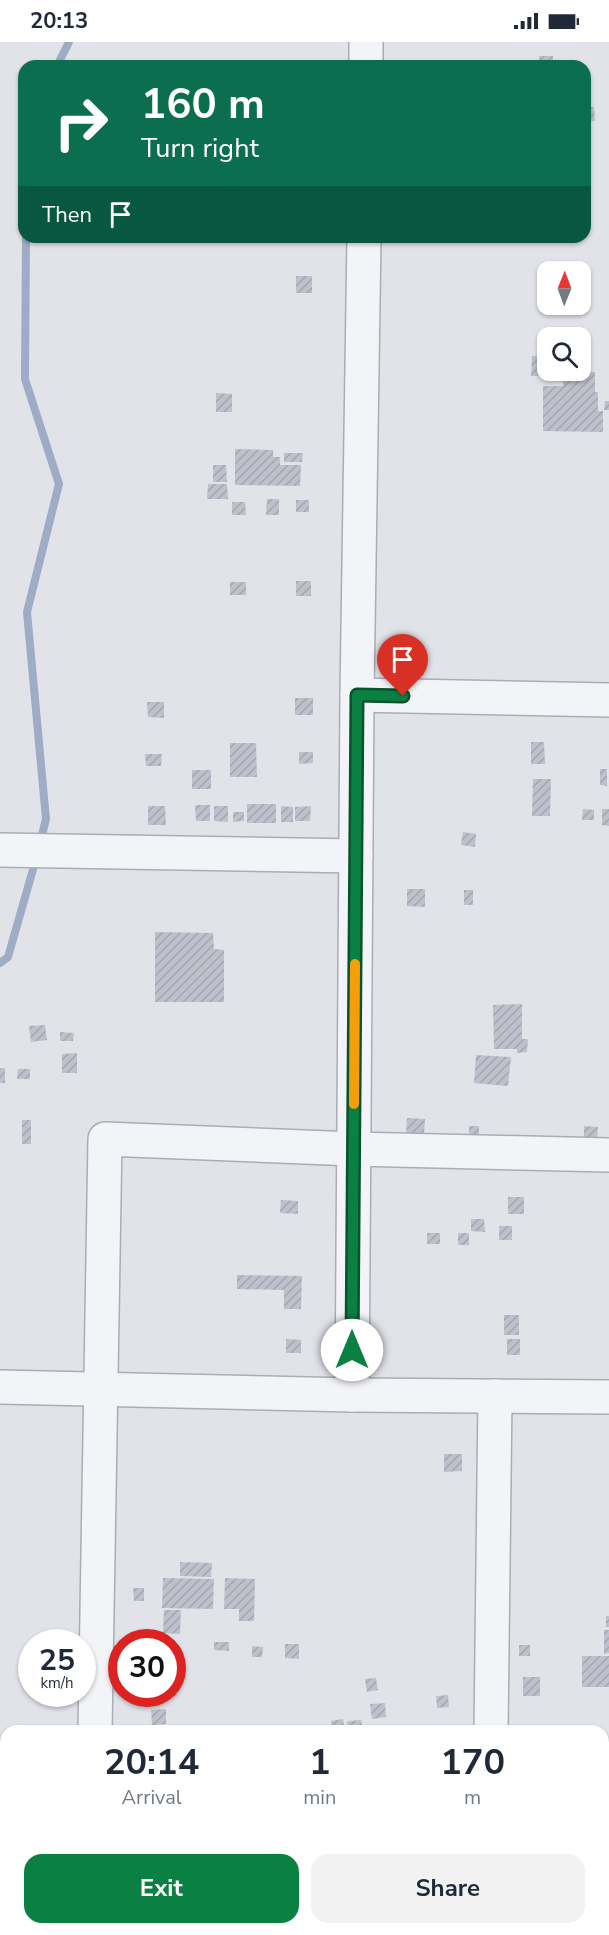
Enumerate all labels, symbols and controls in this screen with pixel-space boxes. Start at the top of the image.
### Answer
text: 20:13 [30,6,88,36]
text: 160 m [141,76,265,133]
icon: right [42,84,120,162]
text: Turn right [141,130,259,167]
icon: arrive [104,198,137,231]
text: Then [42,200,92,230]
north arrow [537,261,591,315]
map controls [537,261,591,381]
button: search [537,327,591,381]
pin [377,634,428,696]
icon: arrive [386,643,419,676]
position arrow [320,1318,384,1382]
speed limit sign: 30 [108,1629,186,1707]
text: 25 [39,1640,75,1681]
text: km/h [40,1673,74,1693]
text: 20:14 [104,1738,199,1787]
text: 1 [309,1738,331,1787]
text: 170 [440,1738,505,1787]
text: Arrival [122,1784,182,1811]
text: min [303,1784,336,1811]
text: m [464,1784,481,1811]
button: Exit [24,1854,299,1923]
button: Share [311,1854,585,1923]

